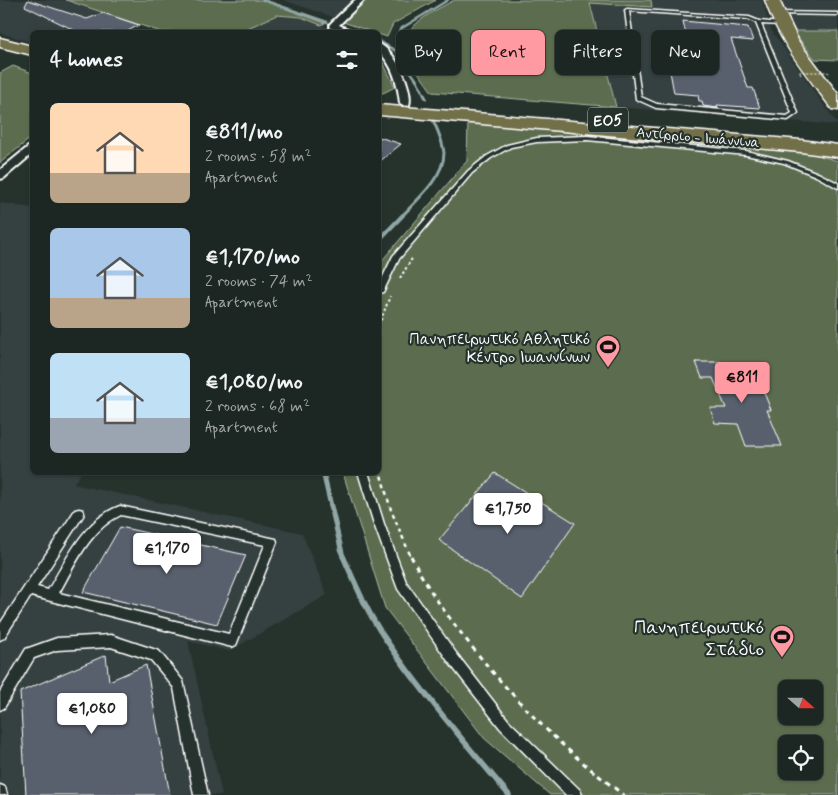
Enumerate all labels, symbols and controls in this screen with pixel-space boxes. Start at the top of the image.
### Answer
chip: Buy [396,30,461,75]
chip: Rent [471,30,545,75]
chip: Filters [555,30,641,75]
chip: New [651,30,719,75]
text: 4 homes [50,46,123,74]
icon: filters [333,46,361,74]
road number: ΕΟ5 [588,108,628,132]
text: €811/mo [205,118,283,146]
icon: home [90,123,150,183]
street label: Αντίρριο - Ιωάννινα [635,124,760,152]
text: 2 rooms · 58 m² [205,146,311,167]
text: Apartment [205,167,278,188]
text: €1,170/mo [205,243,300,271]
icon: home [90,248,150,308]
text: 2 rooms · 74 m² [205,271,313,292]
text: Apartment [205,292,278,313]
place label: Πανηπειρωτικό Αθλητικό Κέντρο Ιωαννίνων [409,329,590,368]
sports icon: Πανηπειρωτικό Αθλητικό Κέντρο Ιωαννίνων [595,334,621,368]
pin: €811 [712,362,772,404]
text: €811 [726,367,758,388]
text: €1,080/mo [205,368,303,396]
icon: home [90,373,150,433]
text: 2 rooms · 68 m² [205,396,310,417]
text: Apartment [205,417,278,438]
pin: €1,750 [467,492,549,535]
text: €1,750 [484,498,532,519]
pin: €1,170 [126,532,208,575]
text: €1,170 [144,538,190,559]
place label: Πανηπειρωτικό Στάδιο [634,615,764,662]
sports icon: Πανηπειρωτικό Στάδιο [769,624,795,658]
north arrow [778,680,822,725]
map controls [778,680,823,780]
pin: €1,080 [51,692,133,735]
text: €1,080 [68,698,116,719]
button: locate [778,735,823,780]

